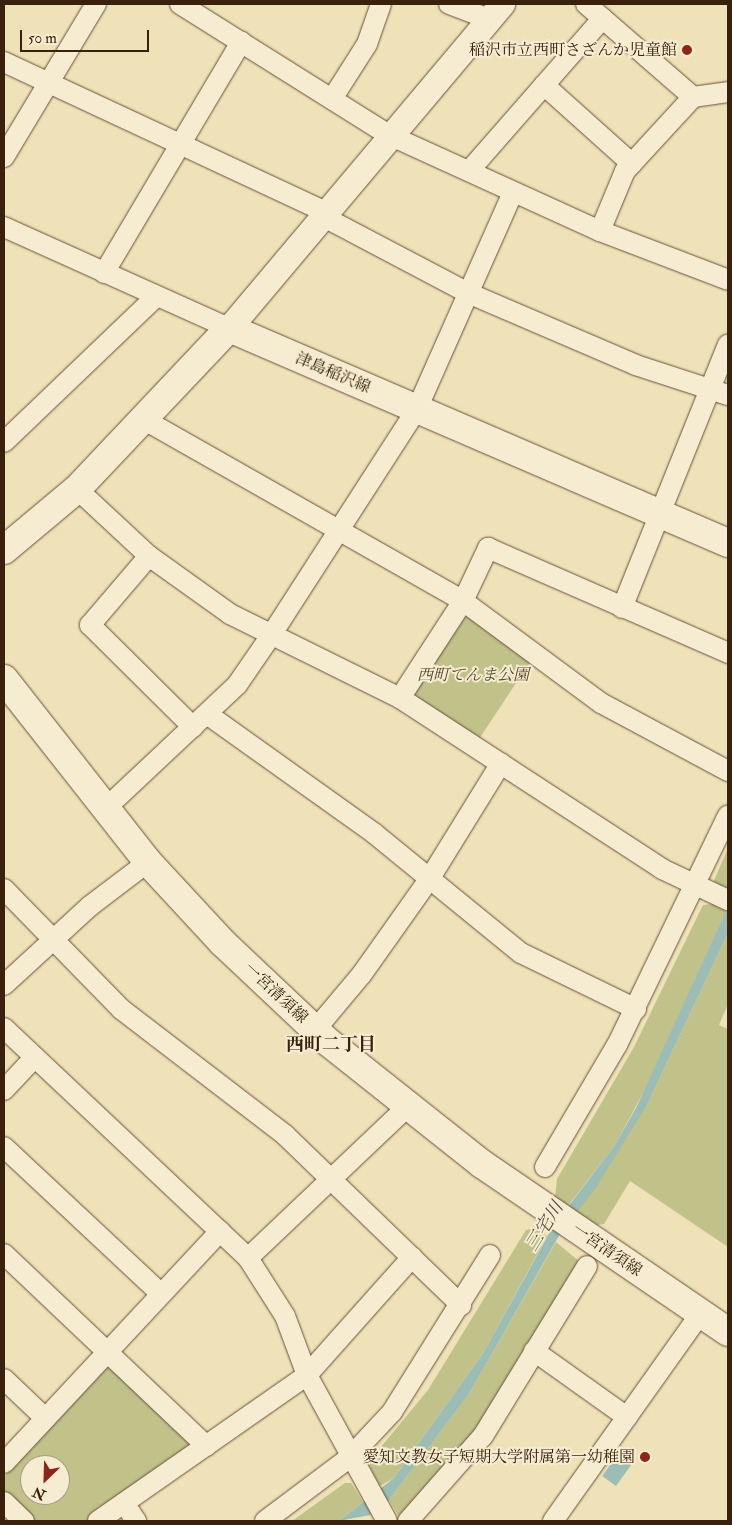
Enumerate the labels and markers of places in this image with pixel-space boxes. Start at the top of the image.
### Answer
place label: 稲沢市立西町さざんか児童館 [469,40,677,60]
marker: 稲沢市立西町さざんか児童館 [681,44,693,56]
place label: 愛知文教女子短期大学附属第一幼稚園 [363,1447,635,1467]
marker: 愛知文教女子短期大学附属第一幼稚園 [639,1451,651,1463]

